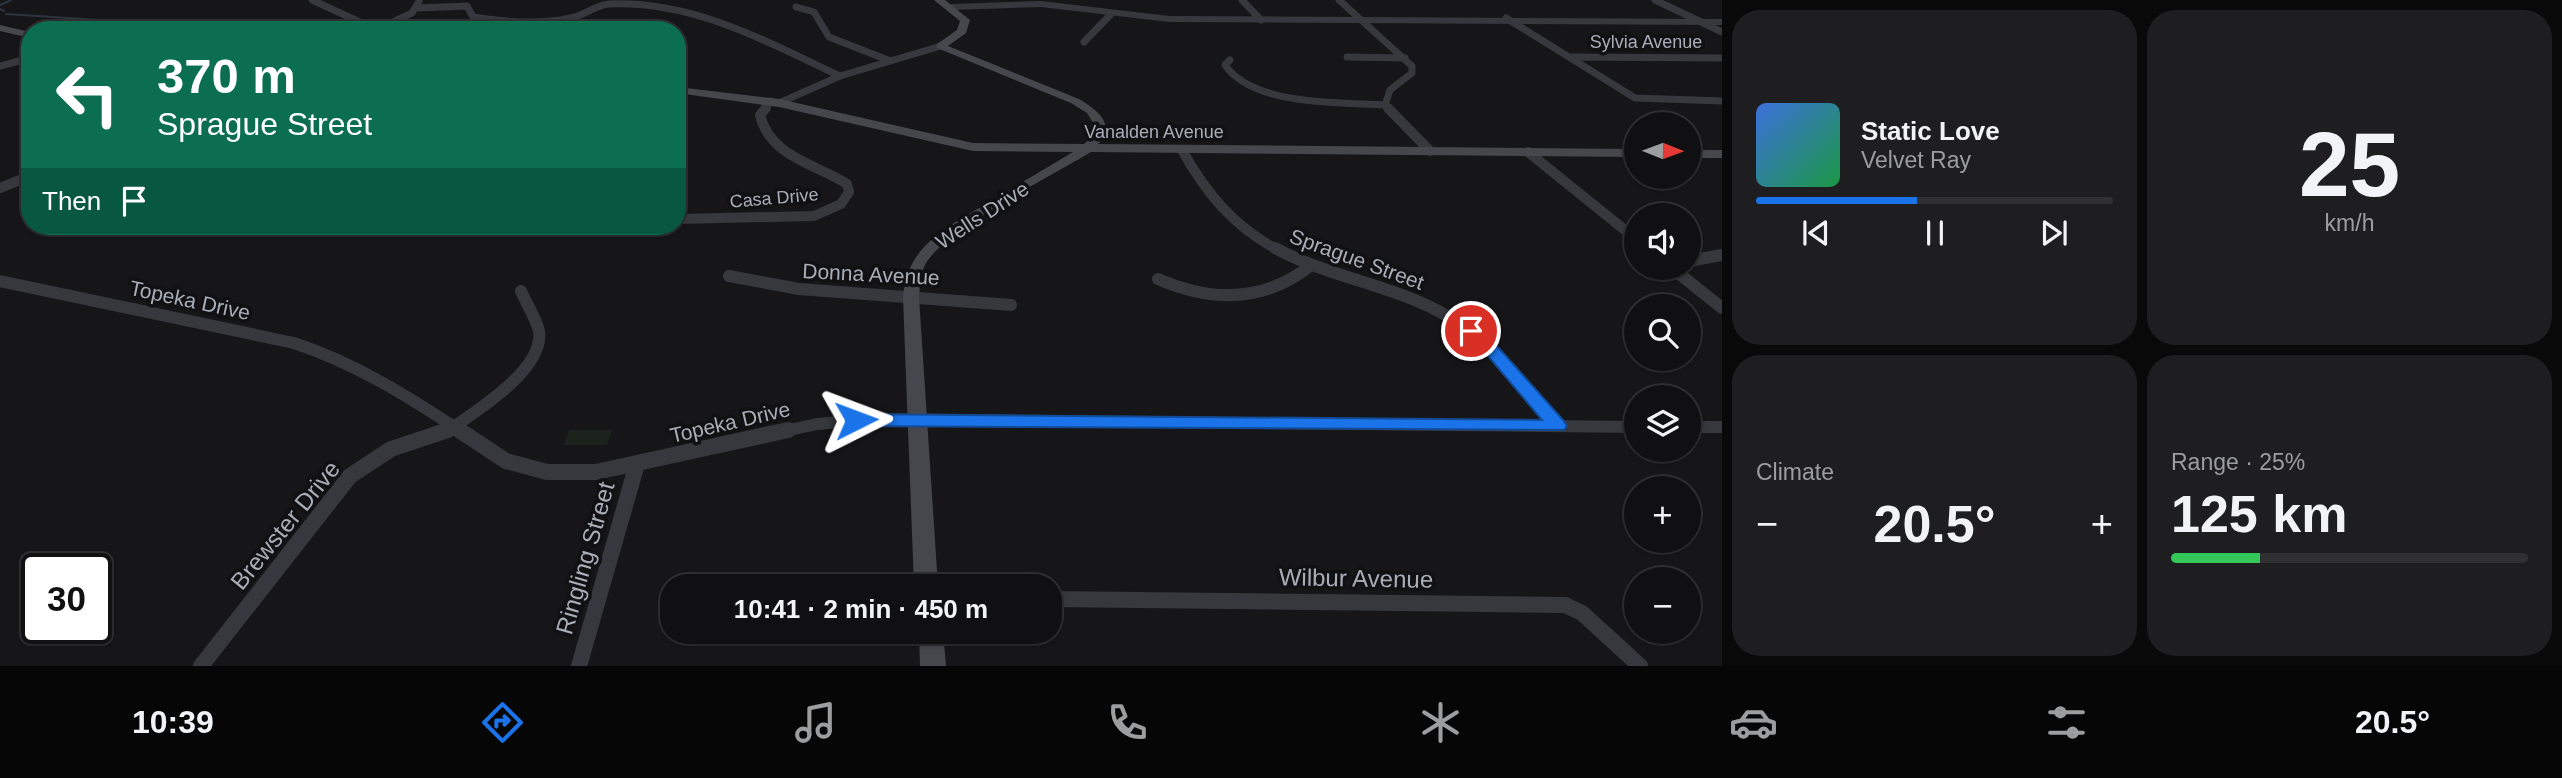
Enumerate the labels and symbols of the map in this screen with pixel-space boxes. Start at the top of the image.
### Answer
street label: Sylvia Avenue [1590,32,1702,52]
north arrow [1624,112,1701,189]
street label: Vanalden Avenue [1084,122,1224,142]
street label: Wells Drive [931,177,1033,253]
street label: Casa Drive [729,184,819,212]
street label: Sprague Street [1287,224,1427,294]
street label: Donna Avenue [802,259,940,289]
street label: Topeka Drive [128,276,252,324]
pin [1441,301,1501,361]
position arrow [819,383,893,457]
street label: Topeka Drive [668,397,792,447]
street label: Brewster Drive [225,455,345,595]
street label: Ringling Street [550,478,620,637]
speed limit sign: 30 [21,553,112,644]
street label: Wilbur Avenue [1279,563,1433,593]

